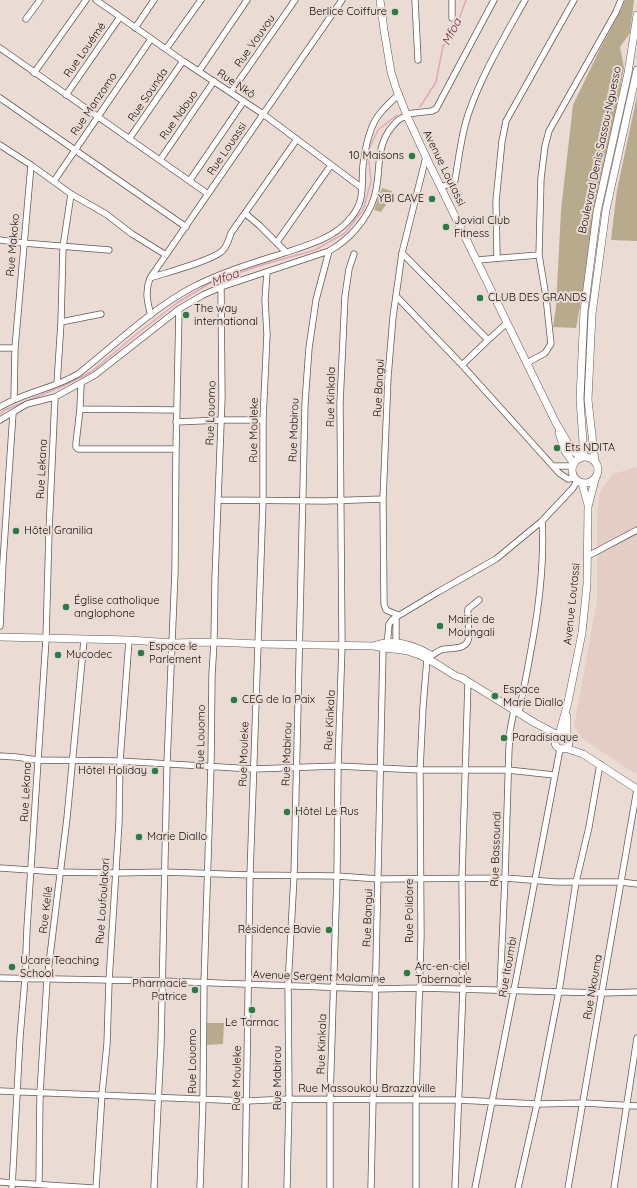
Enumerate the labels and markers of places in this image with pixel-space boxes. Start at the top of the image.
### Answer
place label: Berlice Coiffure [309,5,387,19]
marker: Berlice Coiffure [390,7,400,17]
place label: 10 Maisons [349,149,404,163]
marker: 10 Maisons [407,151,417,161]
place label: YBI CAVE [378,192,424,206]
marker: YBI CAVE [427,194,437,204]
place label: Jovial Club Fitness [454,214,510,240]
marker: Jovial Club Fitness [441,222,451,232]
place label: CLUB DES GRANDS [488,291,586,305]
marker: CLUB DES GRANDS [475,293,485,303]
place label: The way international [194,302,258,328]
marker: The way international [181,310,191,320]
place label: Ets NDITA [565,441,615,455]
marker: Ets NDITA [552,443,562,453]
place label: Hôtel Granilia [24,524,93,538]
marker: Hôtel Granilia [11,526,21,536]
place label: Église catholique anglophone [74,594,159,620]
marker: Église catholique anglophone [61,602,71,612]
place label: Mairie de Moungali [448,613,495,639]
marker: Mairie de Moungali [435,621,445,631]
place label: Espace le Parlement [149,640,201,666]
place label: Mucodec [66,648,112,662]
marker: Espace le Parlement [136,648,146,658]
marker: Mucodec [53,650,63,660]
place label: Espace Marie Diallo [503,683,563,709]
marker: Espace Marie Diallo [490,691,500,701]
place label: CEG de la Paix [242,693,315,707]
marker: CEG de la Paix [229,695,239,705]
place label: Paradisiaque [512,731,578,745]
marker: Paradisiaque [499,733,509,743]
place label: Hôtel Holiday [78,764,147,778]
marker: Hôtel Holiday [150,766,160,776]
place label: Hôtel Le Rus [295,805,359,819]
marker: Hôtel Le Rus [282,807,292,817]
place label: Marie Diallo [147,830,207,844]
marker: Marie Diallo [134,832,144,842]
place label: Résidence Bavie [238,923,321,937]
marker: Résidence Bavie [324,925,334,935]
place label: Ucare Teaching School [20,954,99,980]
place label: Arc-en-ciel Tabernacle [415,960,472,986]
marker: Ucare Teaching School [7,962,17,972]
marker: Arc-en-ciel Tabernacle [402,968,412,978]
place label: Pharmacie Patrice [132,977,187,1003]
marker: Pharmacie Patrice [190,985,200,995]
marker: Le Tarmac [247,1005,257,1015]
place label: Le Tarmac [225,1016,279,1030]

